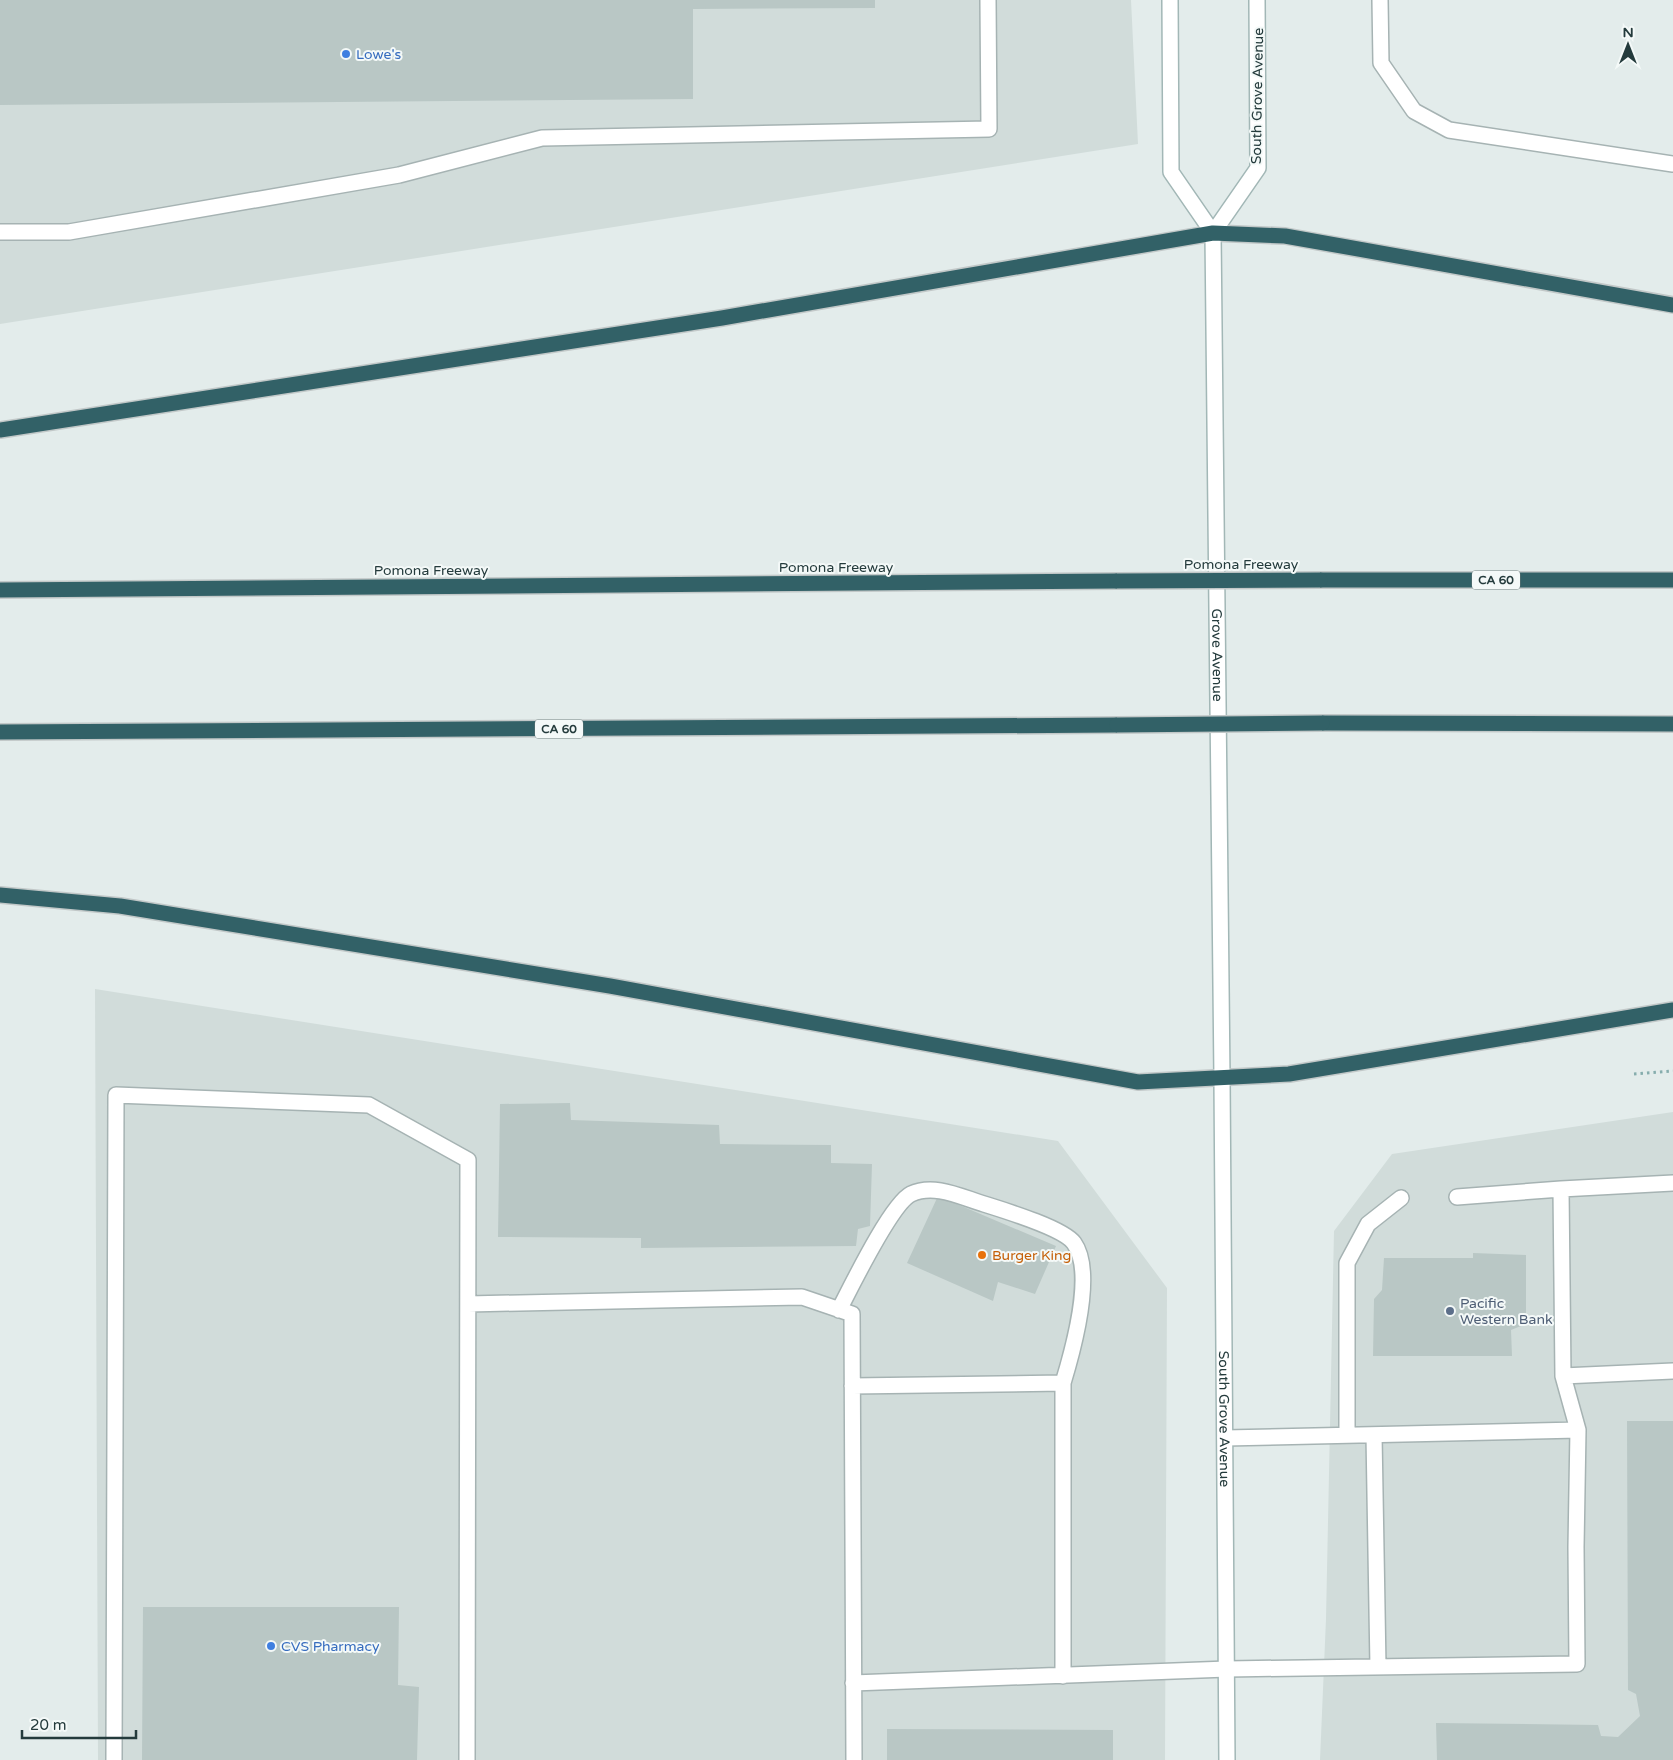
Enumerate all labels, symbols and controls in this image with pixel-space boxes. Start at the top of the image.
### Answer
north arrow [1603,20,1653,70]
text: N [1622,24,1634,41]
street label: South Grove Avenue [1248,28,1267,164]
place label: Lowe's [356,46,401,63]
marker: Lowe's [340,48,352,60]
street label: Pomona Freeway [1184,556,1299,573]
street label: Pomona Freeway [779,559,894,576]
street label: Pomona Freeway [374,562,489,579]
road number: CA 60 [1472,570,1520,590]
street label: Grove Avenue [1208,608,1226,702]
road number: CA 60 [535,720,583,739]
place label: Burger King [992,1247,1071,1264]
marker: Burger King [976,1249,988,1261]
place label: Pacific Western Bank [1460,1295,1553,1328]
marker: Pacific Western Bank [1444,1305,1456,1317]
street label: South Grove Avenue [1215,1351,1233,1487]
place label: CVS Pharmacy [281,1638,380,1655]
marker: CVS Pharmacy [265,1640,277,1652]
scale bar [22,1708,136,1740]
text: 20 m [30,1716,67,1734]

